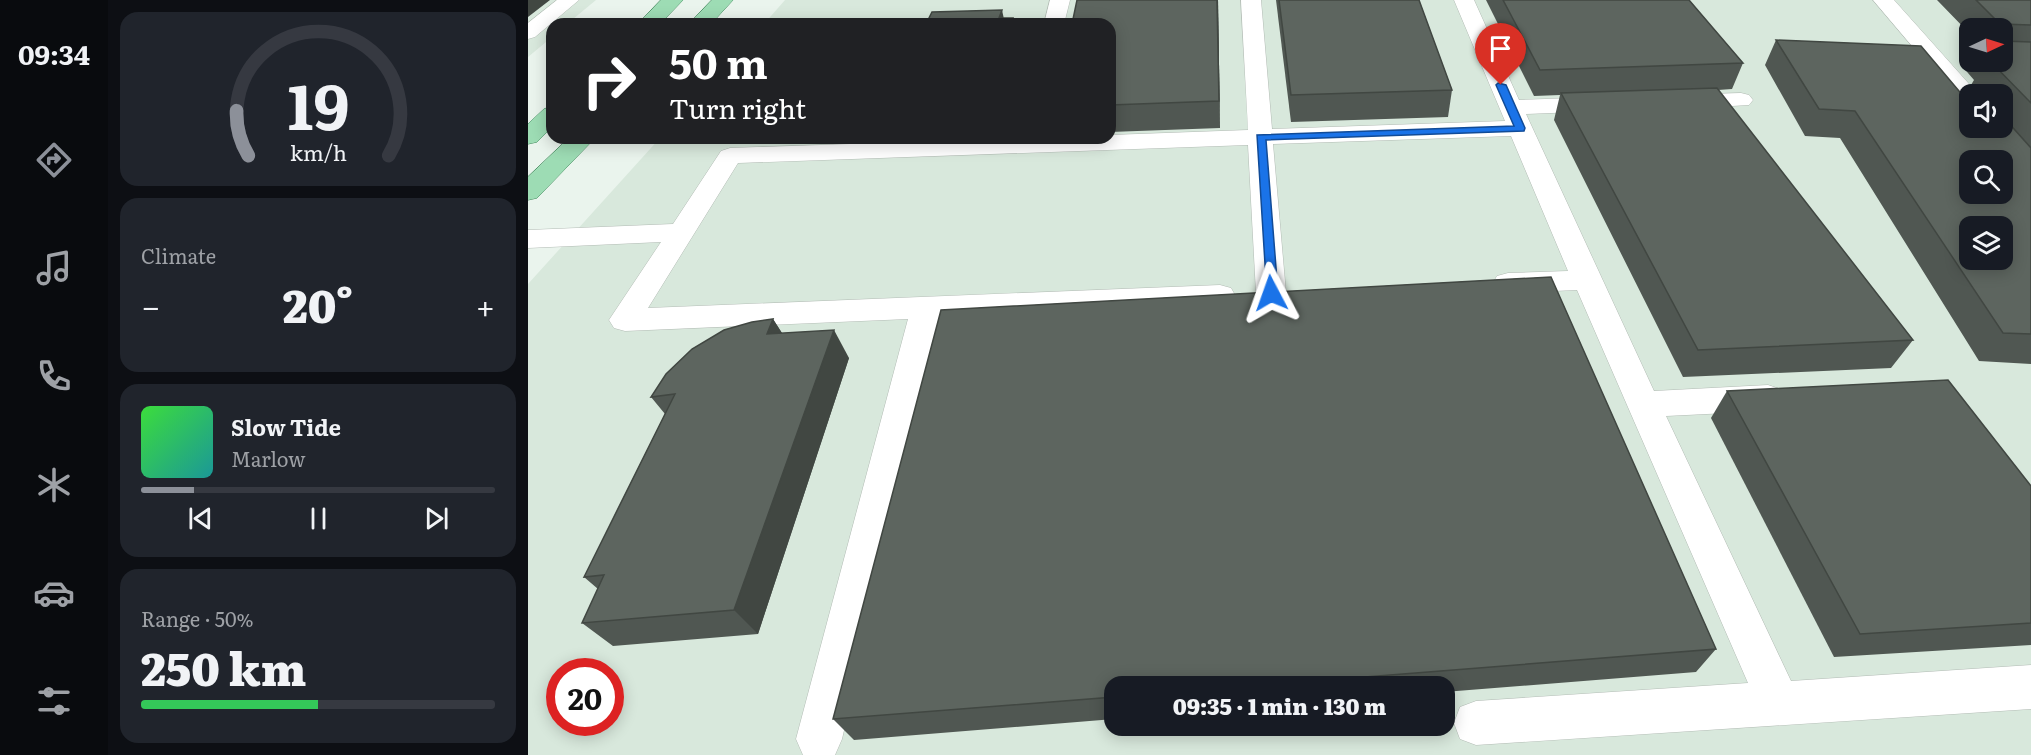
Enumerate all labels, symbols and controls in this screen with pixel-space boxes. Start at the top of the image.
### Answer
north arrow [1959,18,2013,72]
map controls [1959,18,2013,270]
pin [1475,23,1526,85]
text: 50 m [669,30,768,92]
icon: arrive [1484,32,1517,65]
text: 09:34 [18,33,90,73]
icon: right [570,42,648,120]
text: 19 [287,57,349,149]
button: sound [1959,84,2013,138]
text: Turn right [669,87,806,127]
text: km/h [289,136,347,168]
icon: directions [33,139,75,181]
button: search [1959,150,2013,204]
button: layers [1959,216,2013,270]
text: Climate [141,240,216,270]
icon: music [33,247,75,289]
position arrow [1239,261,1303,325]
text: 20° [283,270,353,337]
text: − [141,280,160,329]
text: + [476,280,495,329]
icon: phone [33,355,75,397]
text: Slow Tide [231,410,341,443]
text: Marlow [231,443,306,473]
icon: climate [33,464,75,506]
icon: previous [184,502,217,535]
icon: pause [302,502,335,535]
icon: next [420,502,453,535]
icon: car [33,572,75,614]
text: Range · 50% [141,603,254,633]
text: 250 km [141,633,306,700]
speed limit sign: 20 [546,658,624,736]
icon: filters [33,680,75,722]
text: 09:35 · 1 min · 130 m [1173,689,1386,722]

